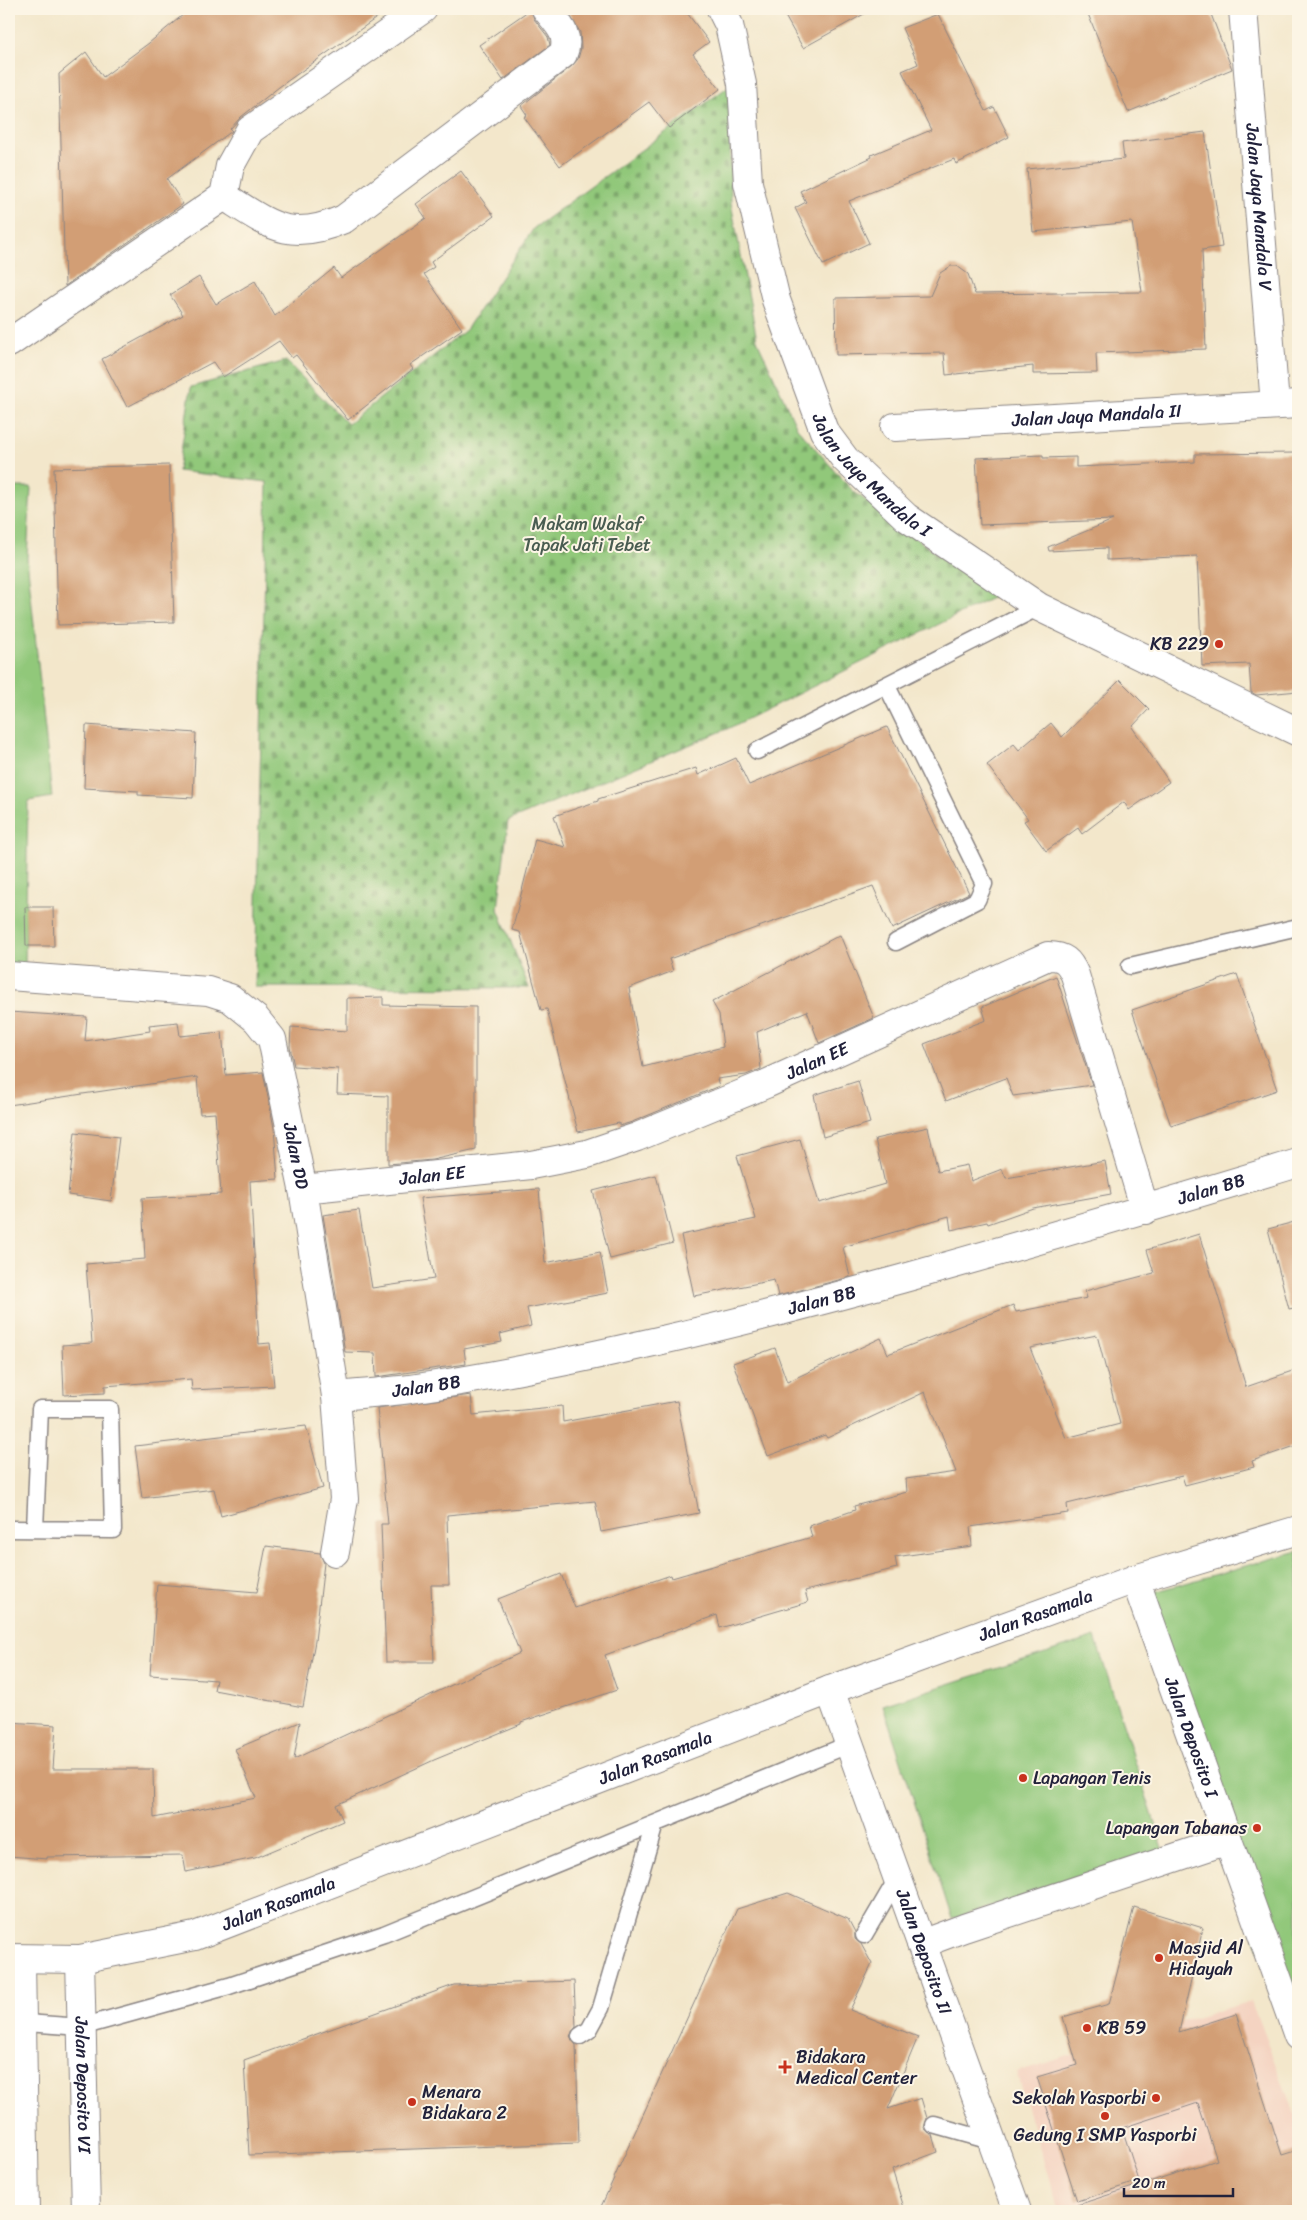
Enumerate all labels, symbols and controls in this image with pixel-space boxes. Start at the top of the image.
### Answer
street label: Jalan Jaya Mandala V [1236,121,1282,293]
street label: Jalan Jaya Mandala II [1010,395,1183,436]
street label: Jalan Jaya Mandala I [803,408,939,547]
park label: Makam Wakaf Tapak Jati Tebet [523,508,651,561]
place label: KB 229 [1150,628,1209,660]
marker: KB 229 [1213,638,1225,650]
street label: Jalan EE [780,1032,855,1089]
street label: Jalan DD [273,1119,319,1192]
street label: Jalan EE [397,1156,468,1195]
street label: Jalan BB [1173,1164,1249,1215]
street label: Jalan BB [784,1276,860,1325]
street label: Jalan BB [390,1365,463,1407]
street label: Jalan Rasamala [973,1580,1097,1651]
street label: Jalan Deposito I [1155,1672,1228,1804]
street label: Jalan Rasamala [593,1721,717,1795]
place label: Lapangan Tenis [1033,1762,1151,1794]
marker: Lapangan Tenis [1017,1772,1029,1784]
place label: Lapangan Tabanas [1106,1812,1248,1844]
marker: Lapangan Tabanas [1251,1822,1263,1834]
street label: Jalan Rasamala [216,1867,340,1940]
street label: Jalan Deposito II [886,1883,961,2019]
place label: Masjid Al Hidayah [1169,1932,1244,1985]
marker: Masjid Al Hidayah [1153,1952,1165,1964]
place label: KB 59 [1097,2012,1146,2044]
street label: Jalan Deposito VI [65,2015,101,2156]
marker: KB 59 [1081,2022,1093,2034]
place label: Bidakara Medical Center [796,2041,919,2094]
marker: Bidakara Medical Center [778,2060,792,2074]
place label: Menara Bidakara 2 [422,2076,507,2129]
place label: Sekolah Yasporbi [1012,2082,1147,2114]
marker: Sekolah Yasporbi [1150,2092,1162,2104]
marker: Menara Bidakara 2 [406,2096,418,2108]
marker: Gedung I SMP Yasporbi [1099,2110,1111,2122]
place label: Gedung I SMP Yasporbi [1014,2119,1197,2151]
scale bar [1124,2165,1233,2197]
text: 20 m [1132,2170,1166,2196]

